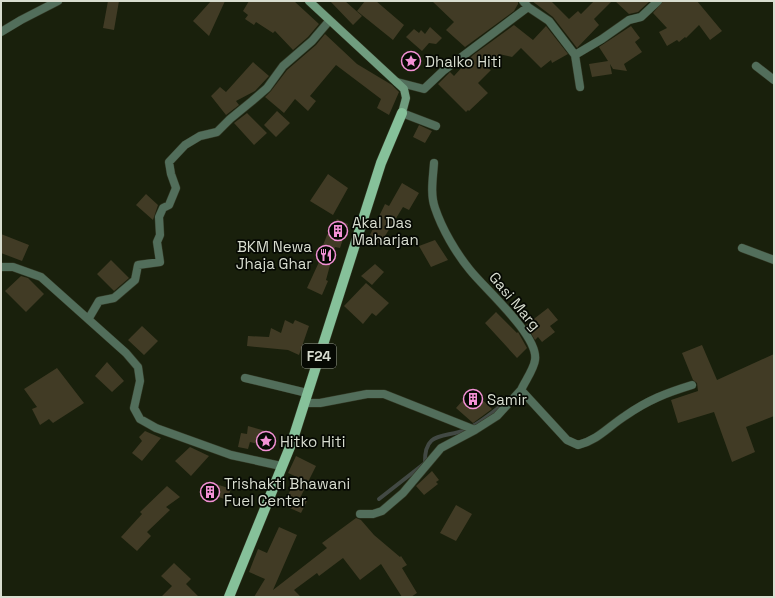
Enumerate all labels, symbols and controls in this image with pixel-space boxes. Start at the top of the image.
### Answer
place icon: Dhalko Hiti [400,50,422,72]
place label: Dhalko Hiti [425,52,501,71]
place label: Akal Das Maharjan [352,213,419,249]
building icon: Akal Das Maharjan [327,220,349,242]
place label: BKM Newa Jhaja Ghar [236,237,312,273]
restaurant icon: BKM Newa Jhaja Ghar [315,244,337,266]
street label: Gasi Marg [485,268,545,334]
road number: F24 [302,344,336,368]
building icon: Samir [462,388,484,410]
place label: Samir [487,390,527,409]
place icon: Hitko Hiti [255,430,277,452]
place label: Hitko Hiti [280,432,345,451]
place label: Trishakti Bhawani Fuel Center [224,474,350,510]
building icon: Trishakti Bhawani Fuel Center [199,481,221,503]

